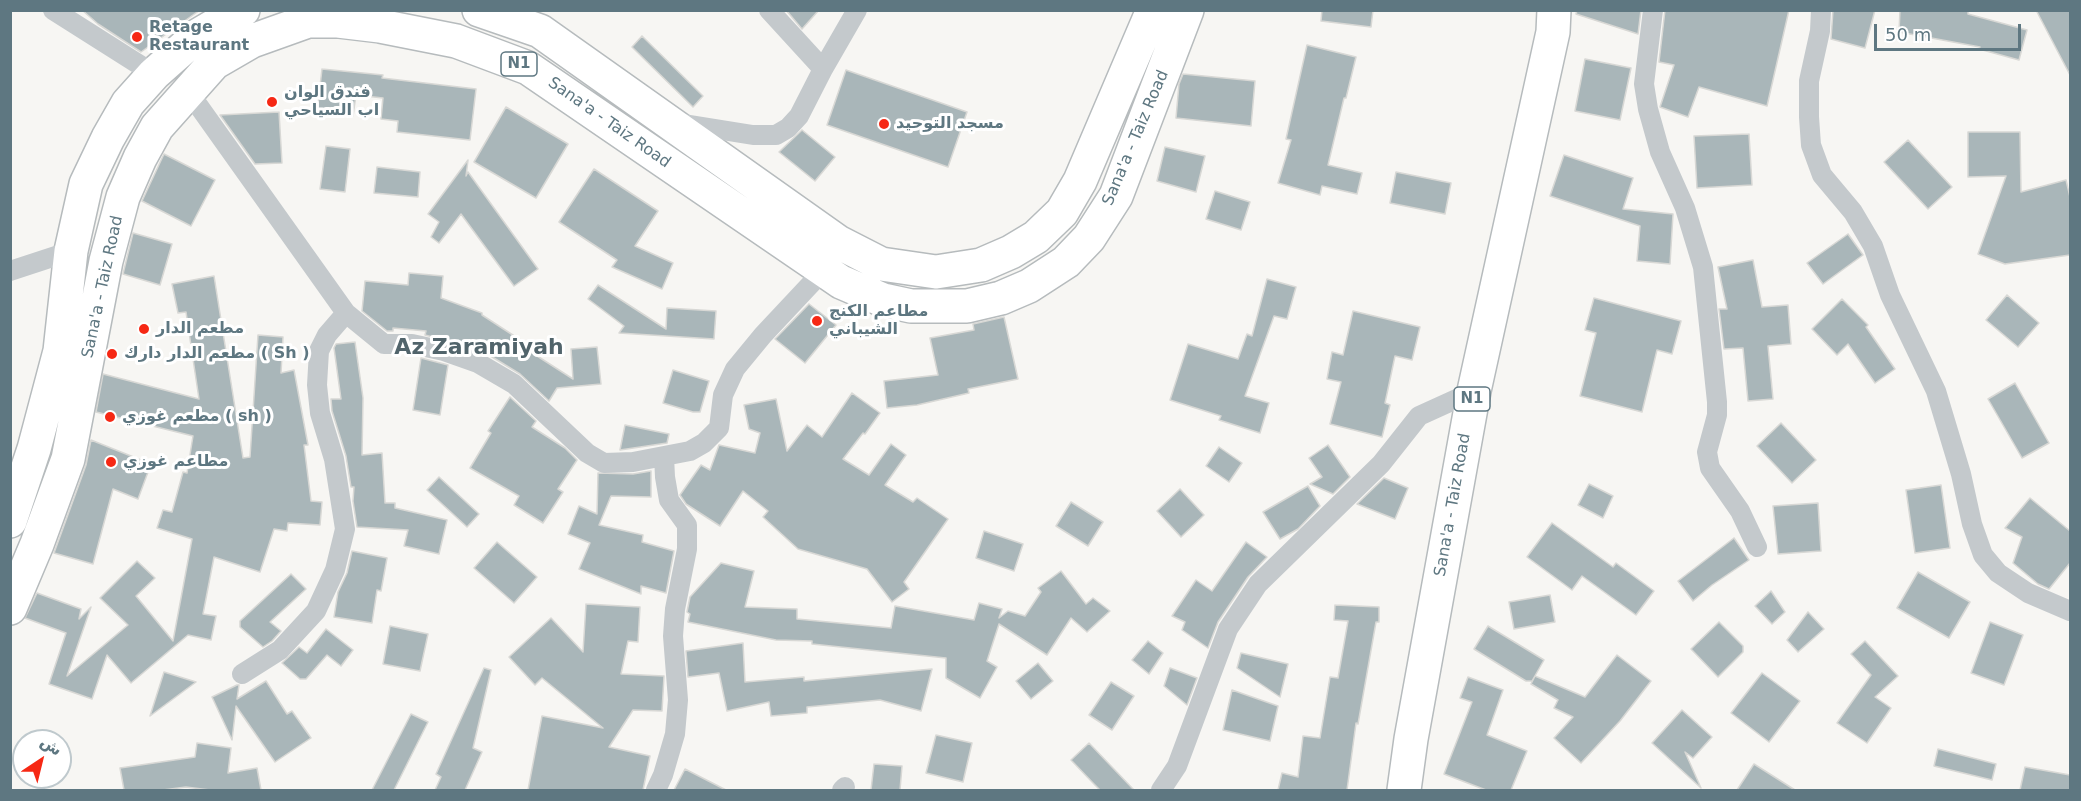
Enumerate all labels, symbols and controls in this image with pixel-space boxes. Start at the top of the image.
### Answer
scale bar [1877,12,2024,50]
place label: Retage Restaurant [149,18,249,56]
text: 50 m [1885,24,1931,45]
marker: Retage Restaurant [130,30,144,44]
road number: N1 [501,52,537,76]
street label: Sana'a - Taiz Road [1099,67,1173,209]
street label: Sana'a - Taiz Road [544,74,674,172]
place label: فندق الوان اب السياحي [284,83,379,121]
marker: فندق الوان اب السياحي [265,95,279,109]
place label: مسجد التوحيد [896,114,1004,134]
marker: مسجد التوحيد [877,117,891,131]
street label: Sana'a - Taiz Road [79,214,127,360]
place label: مطاعم الكنج الشيباني [829,302,928,340]
marker: مطاعم الكنج الشيباني [810,314,824,328]
place label: مطعم الدار [156,319,244,339]
marker: مطعم الدار [137,322,151,336]
district label: Az Zaramiyah [394,335,564,361]
place label: مطعم الدار دارك ( Sh ) [124,344,309,364]
marker: مطعم الدار دارك ( Sh ) [105,347,119,361]
road number: N1 [1454,387,1490,411]
place label: مطعم غوزي ( sh ) [122,407,272,427]
marker: مطعم غوزي ( sh ) [103,410,117,424]
street label: Sana'a - Taiz Road [1431,432,1475,578]
place label: مطاعم غوزي [123,452,228,472]
marker: مطاعم غوزي [104,455,118,469]
north arrow [12,729,72,789]
text: ش [37,731,66,760]

